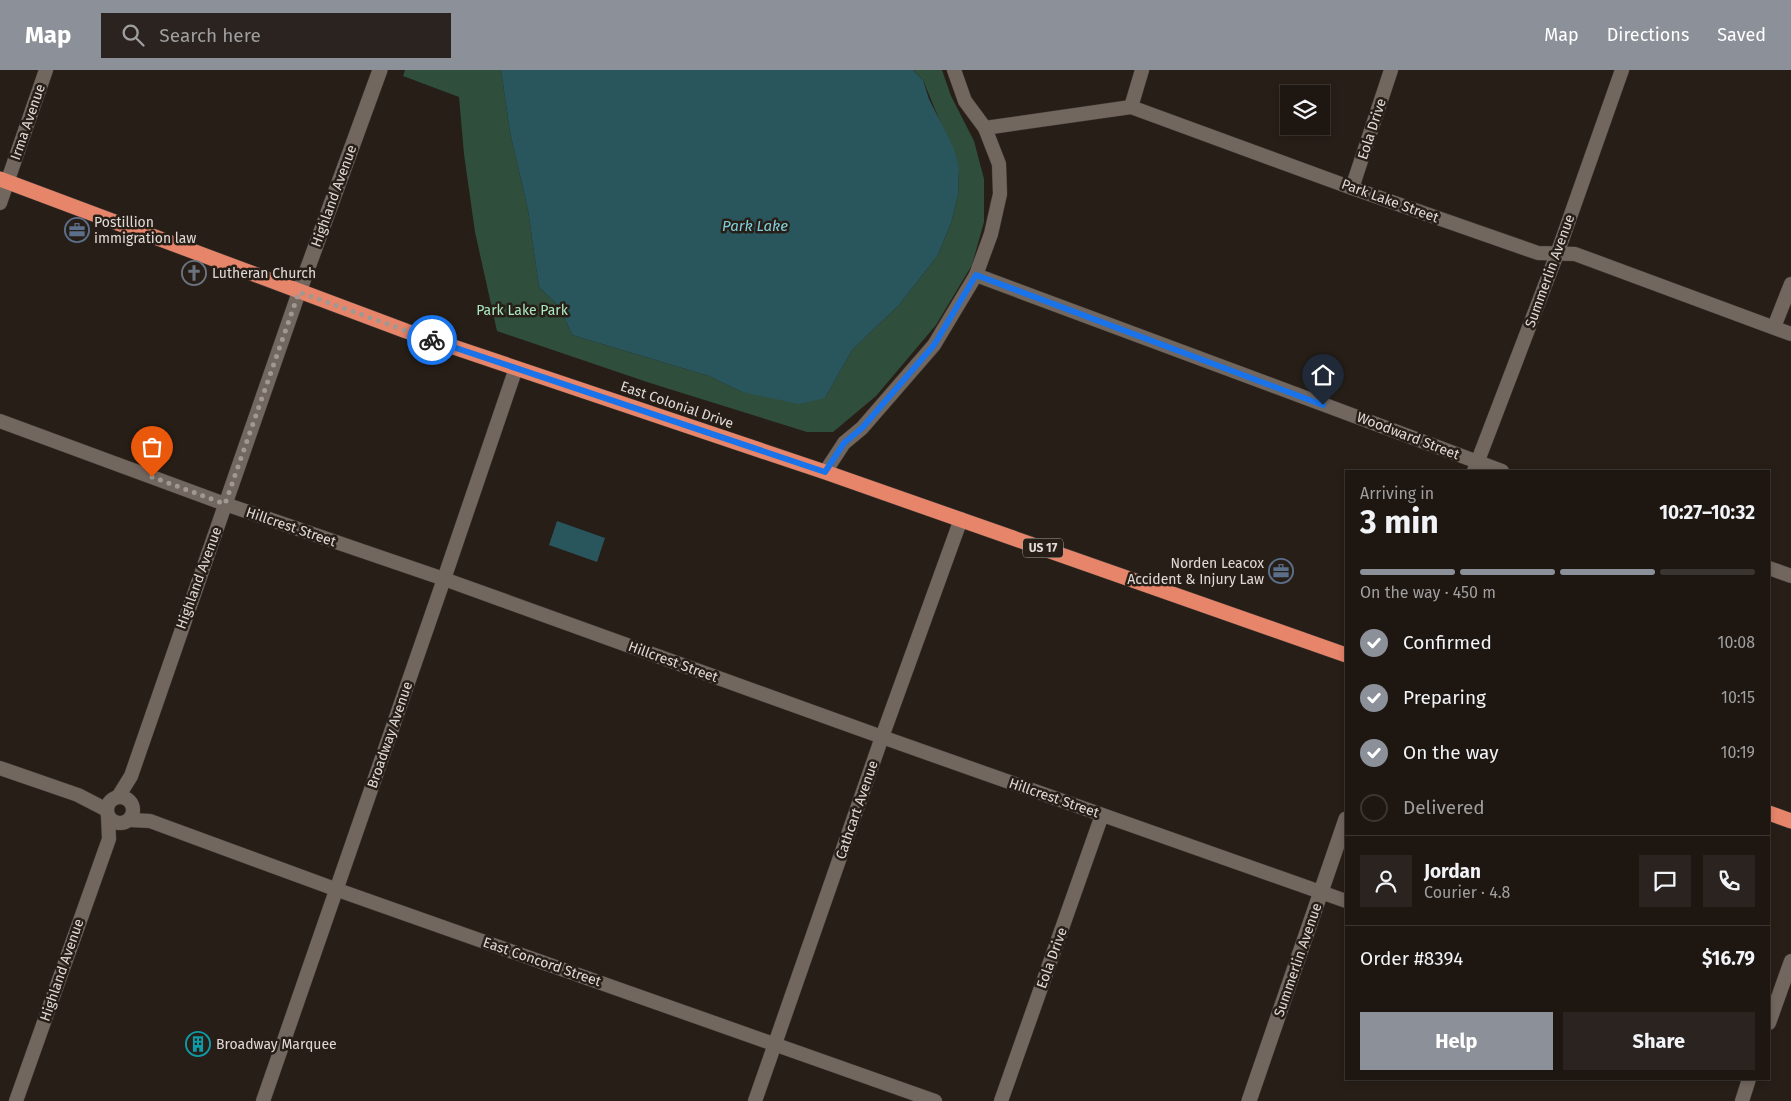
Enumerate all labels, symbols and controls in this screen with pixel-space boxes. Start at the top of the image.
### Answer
search box [101,13,451,58]
text: Map [25,21,71,49]
icon: search [119,21,147,49]
text: Search here [159,24,261,47]
text: Map [1544,24,1579,46]
text: Directions [1607,24,1689,46]
text: Saved [1717,24,1766,46]
street label: Irma Avenue [7,82,49,162]
map controls [1280,85,1330,135]
button: layers [1280,85,1330,135]
street label: Eola Drive [1354,96,1390,162]
street label: Highland Avenue [308,143,360,249]
street label: Park Lake Street [1339,176,1442,227]
street label: Summerlin Avenue [1522,212,1578,330]
place label: Postillion immigration law [94,214,196,247]
office icon: Postillion immigration law [64,217,90,243]
water label: Park Lake [722,217,788,235]
church icon: Lutheran Church [181,260,207,286]
place label: Lutheran Church [212,265,316,282]
park label: Park Lake Park [476,302,569,319]
courier [407,315,457,365]
icon: bike [418,326,446,354]
pin [1302,354,1344,405]
icon: home [1309,361,1337,389]
street label: East Colonial Drive [618,378,736,432]
street label: Woodward Street [1354,409,1463,464]
pin [131,426,173,477]
icon: bag [138,433,166,461]
text: Arriving in [1360,484,1434,503]
text: 10:27–10:32 [1659,501,1755,524]
text: 3 min [1360,503,1439,541]
street label: Hillcrest Street [244,504,339,551]
street label: Highland Avenue [173,525,225,631]
road number: US 17 [1023,538,1063,558]
place label: Norden Leacox Accident & Injury Law [1127,555,1264,588]
office icon: Norden Leacox Accident & Injury Law [1268,558,1294,584]
text: On the way · 450 m [1360,583,1496,602]
icon: check [1360,629,1388,657]
text: Confirmed [1403,631,1492,654]
text: 10:08 [1718,633,1755,652]
street label: Hillcrest Street [626,638,721,686]
street label: Broadway Avenue [364,679,416,791]
icon: check [1360,684,1388,712]
text: Preparing [1403,686,1486,709]
text: 10:15 [1721,688,1755,707]
icon: check [1360,739,1388,767]
text: On the way [1403,741,1499,764]
text: 10:19 [1721,743,1755,762]
street label: Cathcart Avenue [832,758,882,862]
street label: Hillcrest Street [1007,775,1102,822]
text: Delivered [1403,796,1485,819]
button: person [1360,855,1412,907]
button: chat [1639,855,1691,907]
button: phone [1703,855,1755,907]
text: Jordan [1424,860,1481,883]
text: Courier · 4.8 [1424,883,1510,902]
street label: Summerlin Avenue [1271,901,1325,1019]
street label: Highland Avenue [36,916,88,1024]
street label: Eola Drive [1033,925,1071,991]
street label: East Concord Street [481,934,604,990]
text: Order #8394 [1360,947,1463,970]
text: $16.79 [1702,947,1755,970]
button: Help [1360,1012,1553,1070]
button: Share [1563,1012,1755,1070]
building icon: Broadway Marquee [185,1031,211,1057]
place label: Broadway Marquee [216,1036,337,1053]

